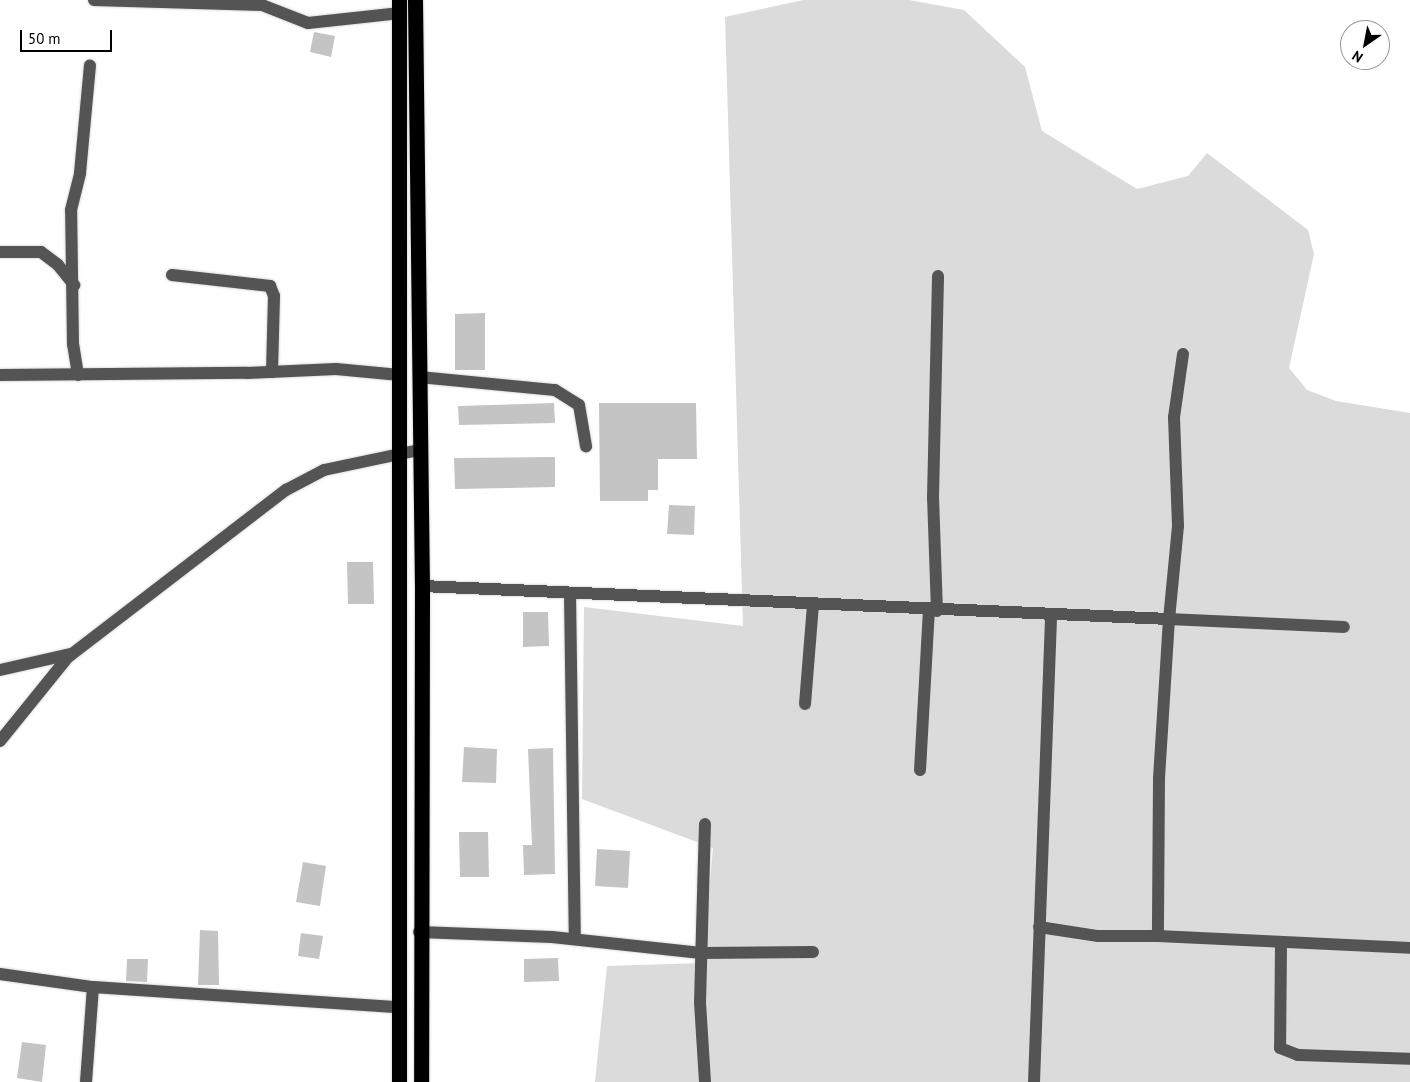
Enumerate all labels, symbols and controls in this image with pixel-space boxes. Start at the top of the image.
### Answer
scale bar [22,20,115,52]
north arrow [1340,20,1390,70]
text: 50 m [28,29,61,48]
text: N [1349,47,1366,67]

